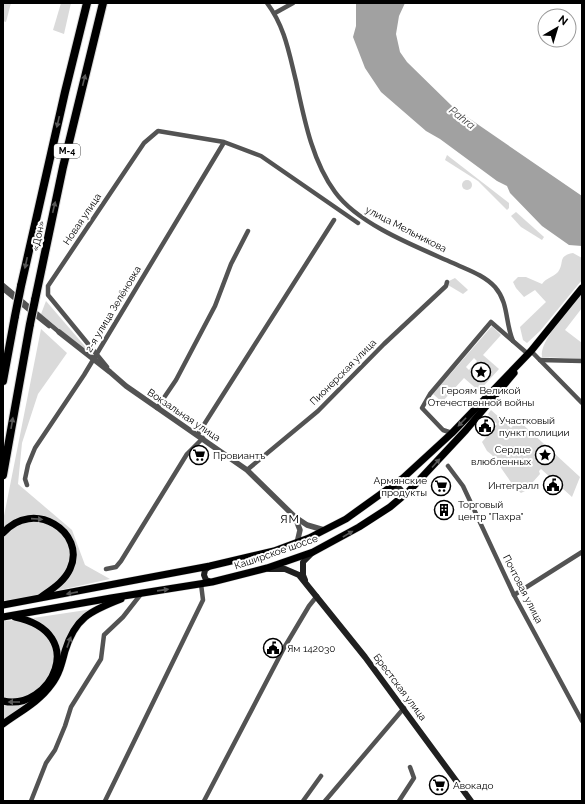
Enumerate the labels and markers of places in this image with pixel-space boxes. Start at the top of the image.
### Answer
place icon: Героям Великой Отечественной войны [470,361,492,383]
place label: Героям Великой Отечественной войны [428,385,535,408]
public building icon: Участковый пункт полиции [474,415,496,437]
place label: Участковый пункт полиции [499,415,569,438]
supermarket icon: Провиантъ [188,444,210,466]
place label: Сердце влюбленных [471,444,531,467]
place icon: Сердце влюбленных [534,444,556,466]
place label: Провиантъ [213,450,266,461]
public building icon: Интегралл [542,474,564,496]
place label: Армянские продукты [374,475,427,498]
supermarket icon: Армянские продукты [430,475,452,497]
place label: Интегралл [488,480,539,491]
building icon: Торговый центр "Пахра" [433,499,455,521]
place label: Торговый центр "Пахра" [458,499,524,522]
public building icon: Ям 142030 [262,637,284,659]
place label: Ям 142030 [287,643,335,654]
supermarket icon: Авокадо [428,774,450,796]
place label: Авокадо [453,780,493,791]

